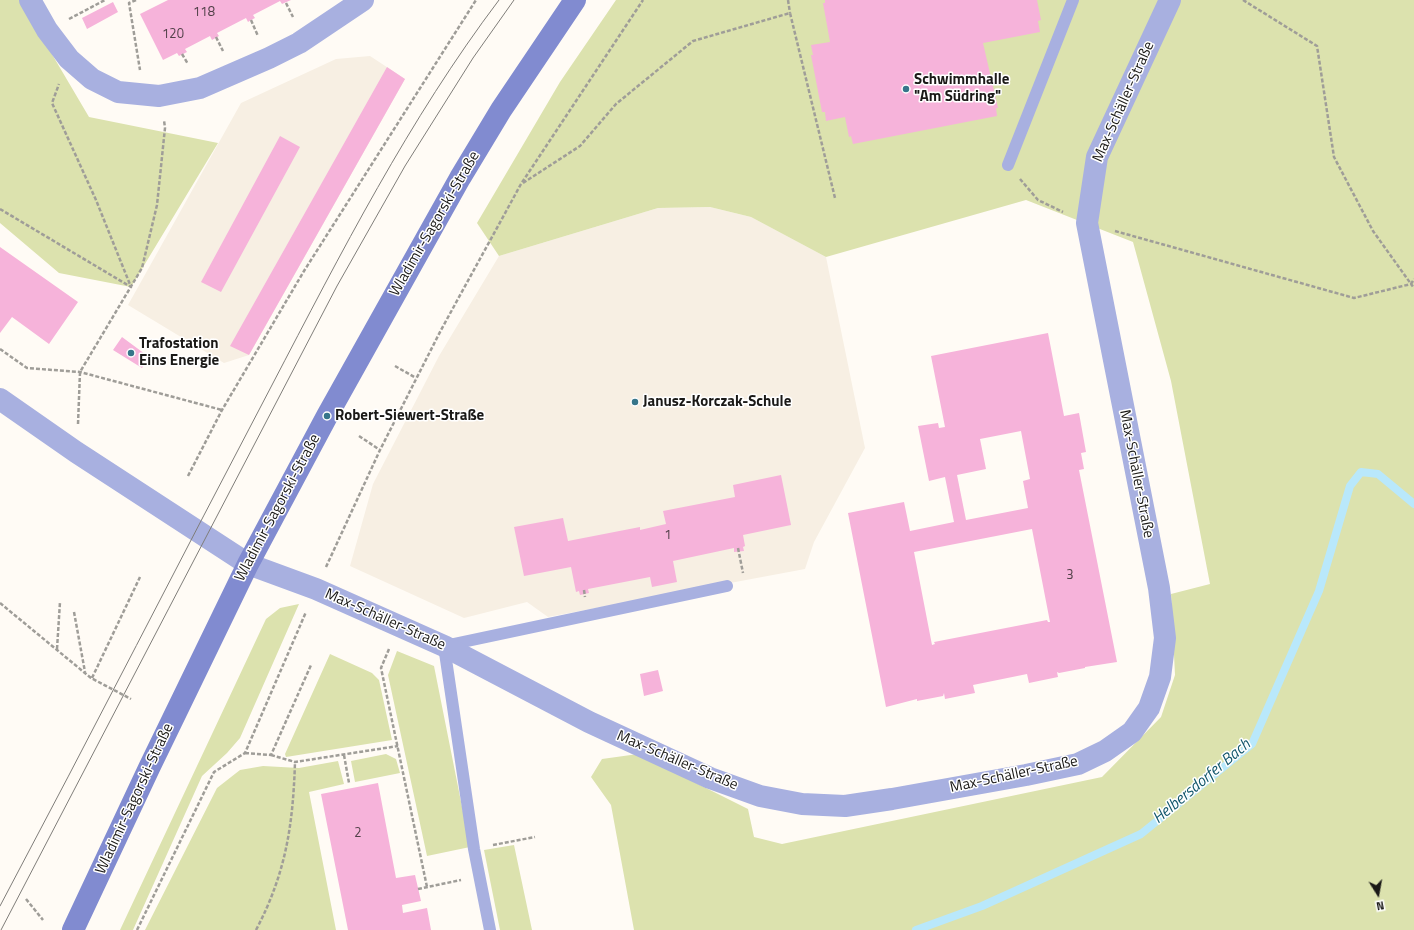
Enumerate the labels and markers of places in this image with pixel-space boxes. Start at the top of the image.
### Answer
place label: Schwimmhalle "Am Südring" [914,71,1009,106]
marker: Schwimmhalle "Am Südring" [901,84,911,94]
place label: Trafostation Eins Energie [139,335,219,370]
marker: Trafostation Eins Energie [126,348,136,358]
place label: Janusz-Korczak-Schule [643,393,791,411]
marker: Janusz-Korczak-Schule [630,397,640,407]
place label: Robert-Siewert-Straße [335,407,484,425]
marker: Robert-Siewert-Straße [322,411,332,421]

